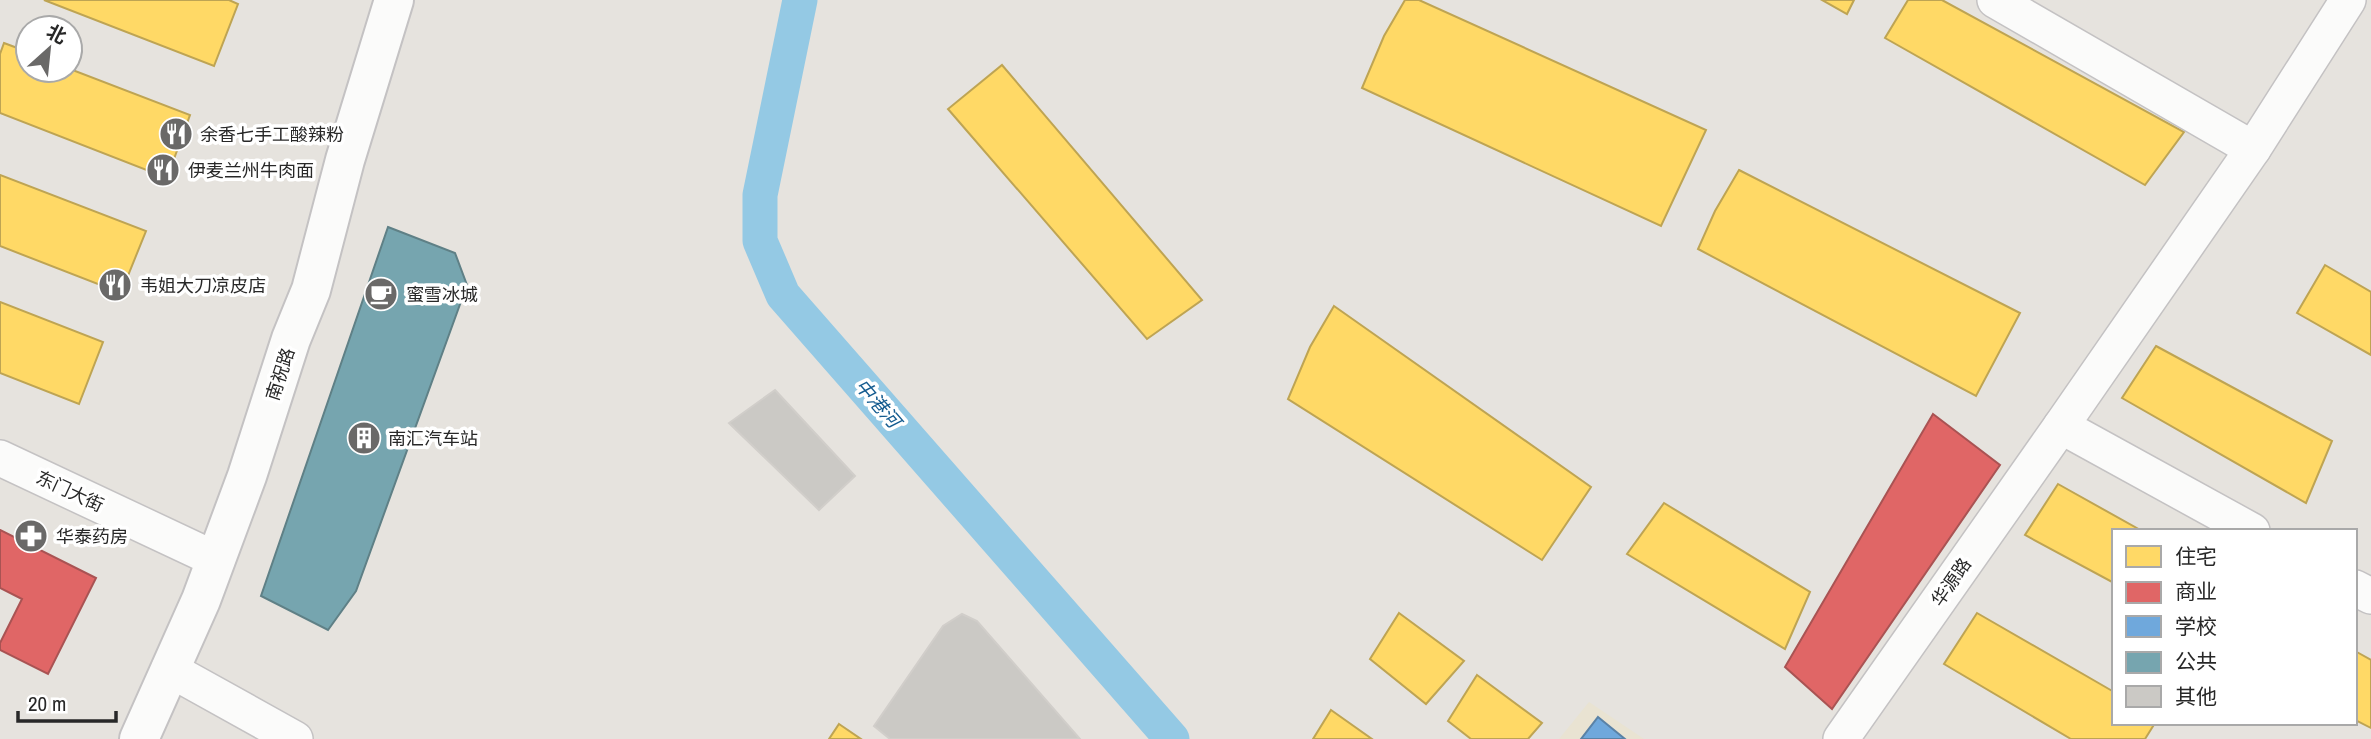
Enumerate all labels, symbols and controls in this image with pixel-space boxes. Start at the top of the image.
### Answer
north arrow [14,14,84,84]
text: 北 [42,18,71,50]
restaurant icon: 余香七手工酸辣粉 [157,115,195,153]
place label: 余香七手工酸辣粉 [200,122,344,147]
restaurant icon: 伊麦兰州牛肉面 [144,151,182,189]
place label: 伊麦兰州牛肉面 [188,158,314,183]
restaurant icon: 韦姐大刀凉皮店 [96,266,134,304]
place label: 韦姐大刀凉皮店 [140,273,266,298]
cafe icon: 蜜雪冰城 [362,275,400,313]
place label: 蜜雪冰城 [406,282,478,307]
street label: 南祝路 [260,344,300,404]
water label: 中港河 [849,373,909,436]
building icon: 南汇汽车站 [345,419,383,457]
place label: 南汇汽车站 [388,426,478,451]
street label: 东门大街 [32,464,108,518]
pharmacy icon: 华泰药房 [12,517,50,555]
place label: 华泰药房 [56,524,128,549]
legend [2112,529,2357,725]
text: 住宅 [2175,542,2217,571]
street label: 华源路 [1925,553,1977,611]
text: 商业 [2175,577,2217,606]
text: 学校 [2175,612,2217,641]
text: 公共 [2175,647,2217,676]
scale bar [18,680,116,724]
text: 其他 [2175,682,2217,711]
text: 20 m [28,689,66,718]

